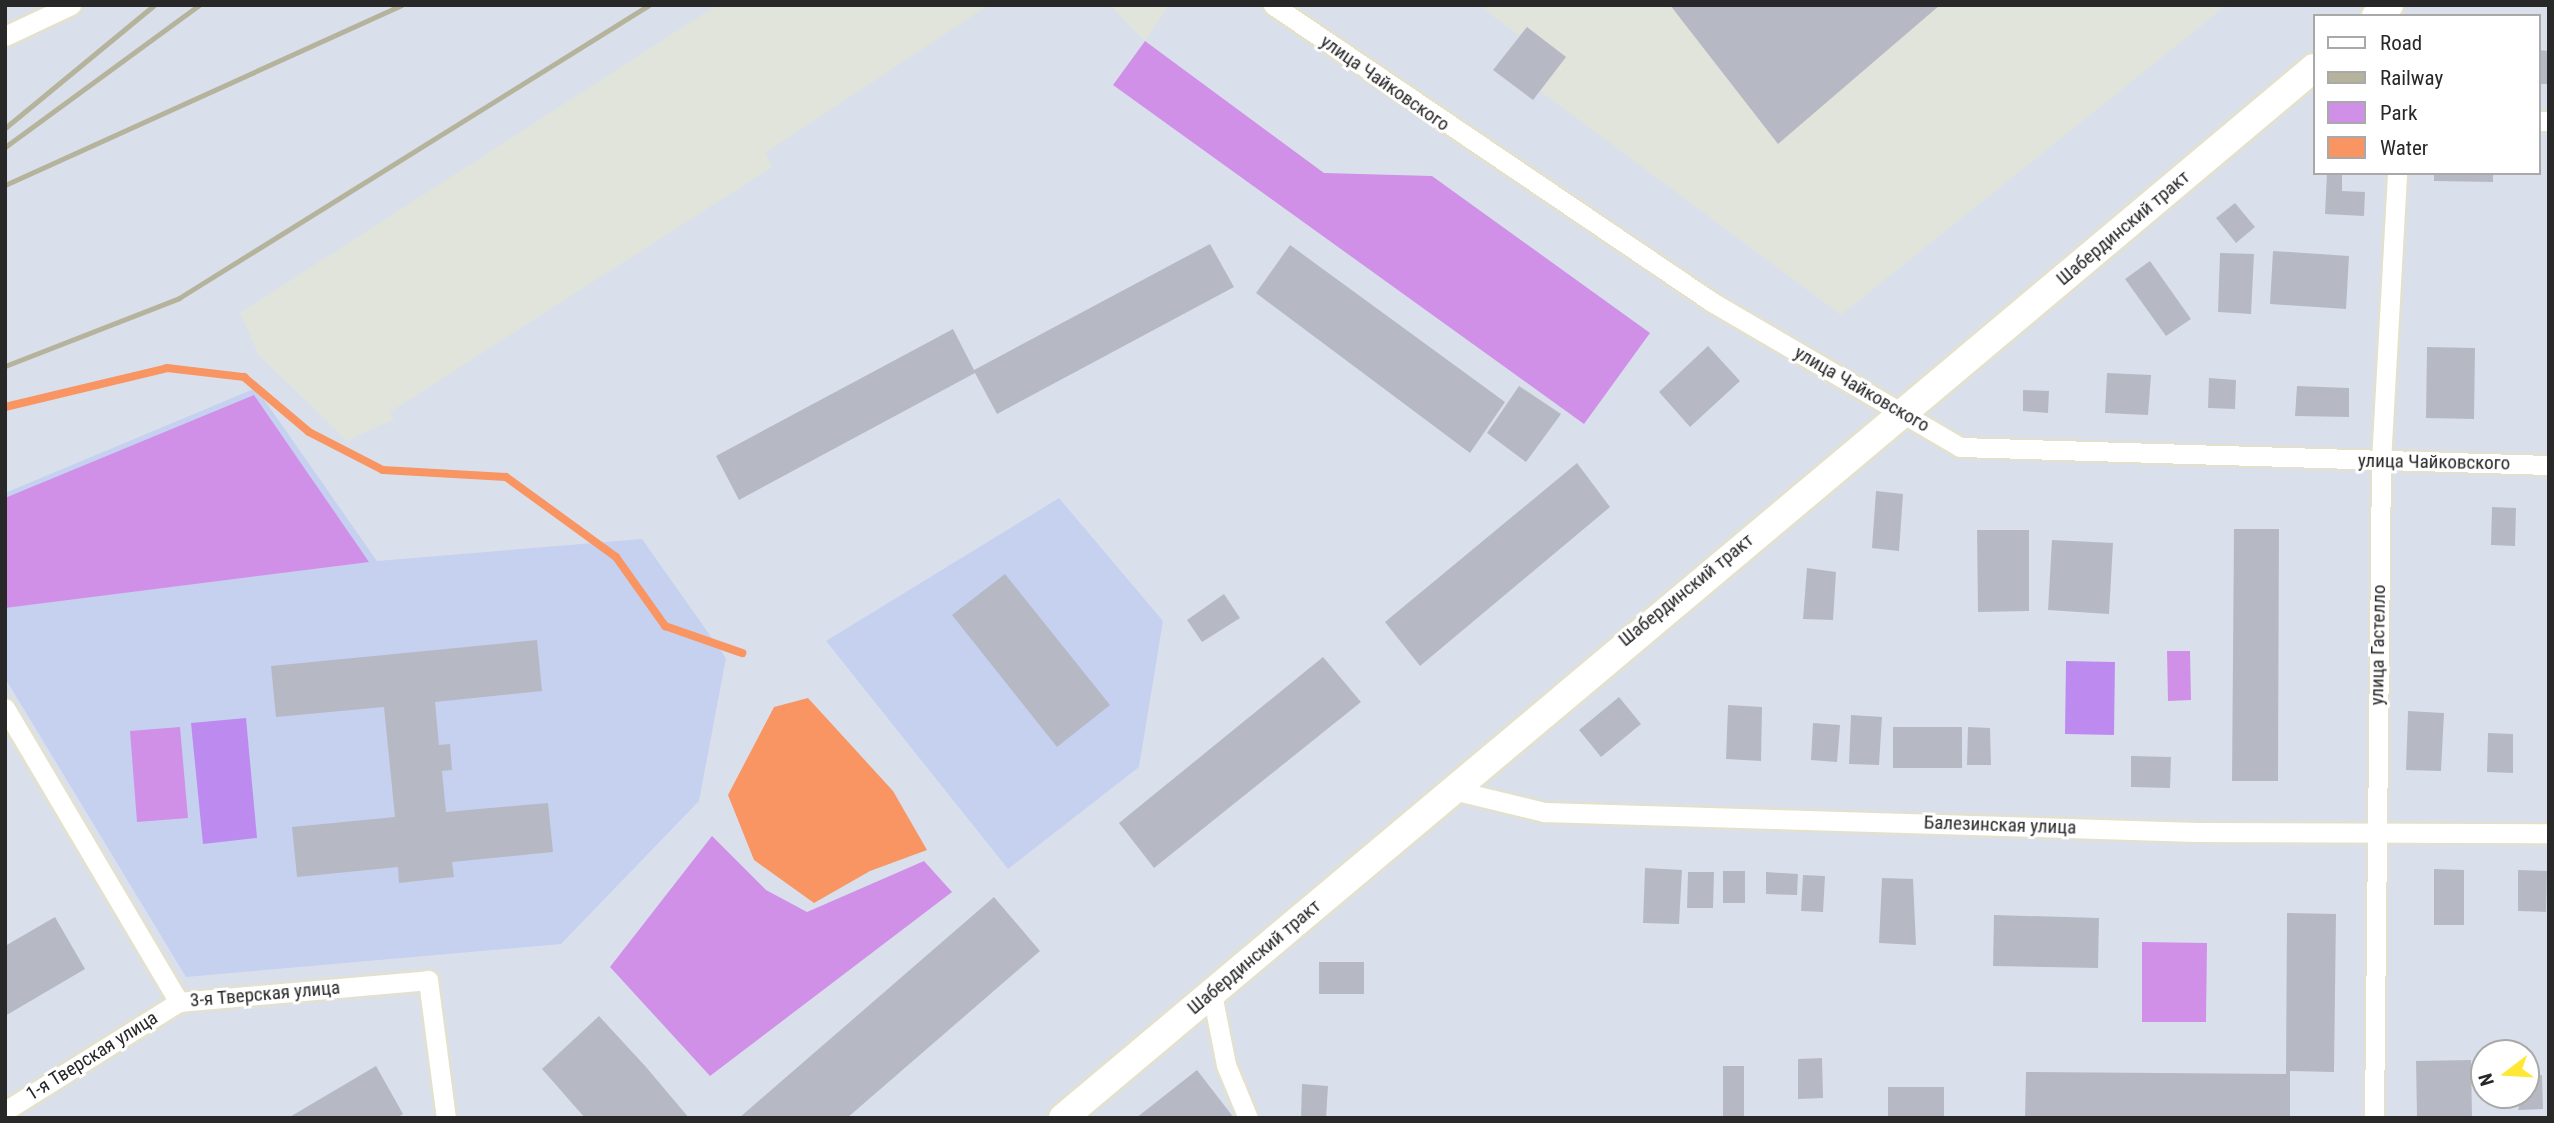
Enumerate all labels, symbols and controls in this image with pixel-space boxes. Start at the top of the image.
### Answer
legend [2312,14,2540,175]
street label: улица Чайковского [1316,30,1454,136]
text: Road [2380,31,2422,55]
text: Railway [2380,66,2443,90]
text: Park [2380,101,2417,125]
text: Water [2380,136,2428,160]
street label: Шабердинский тракт [2052,166,2194,290]
street label: улица Чайковского [1790,341,1934,437]
street label: улица Чайковского [2358,449,2510,475]
street label: Шабердинский тракт [1614,529,1758,651]
street label: улица Гастелло [2366,584,2390,706]
street label: Балезинская улица [1923,811,2077,839]
street label: Шабердинский тракт [1183,895,1325,1019]
street label: 3-я Тверская улица [189,976,341,1012]
street label: 1-я Тверская улица [22,1006,162,1106]
north arrow [2470,1039,2540,1109]
text: N [2474,1071,2499,1089]

